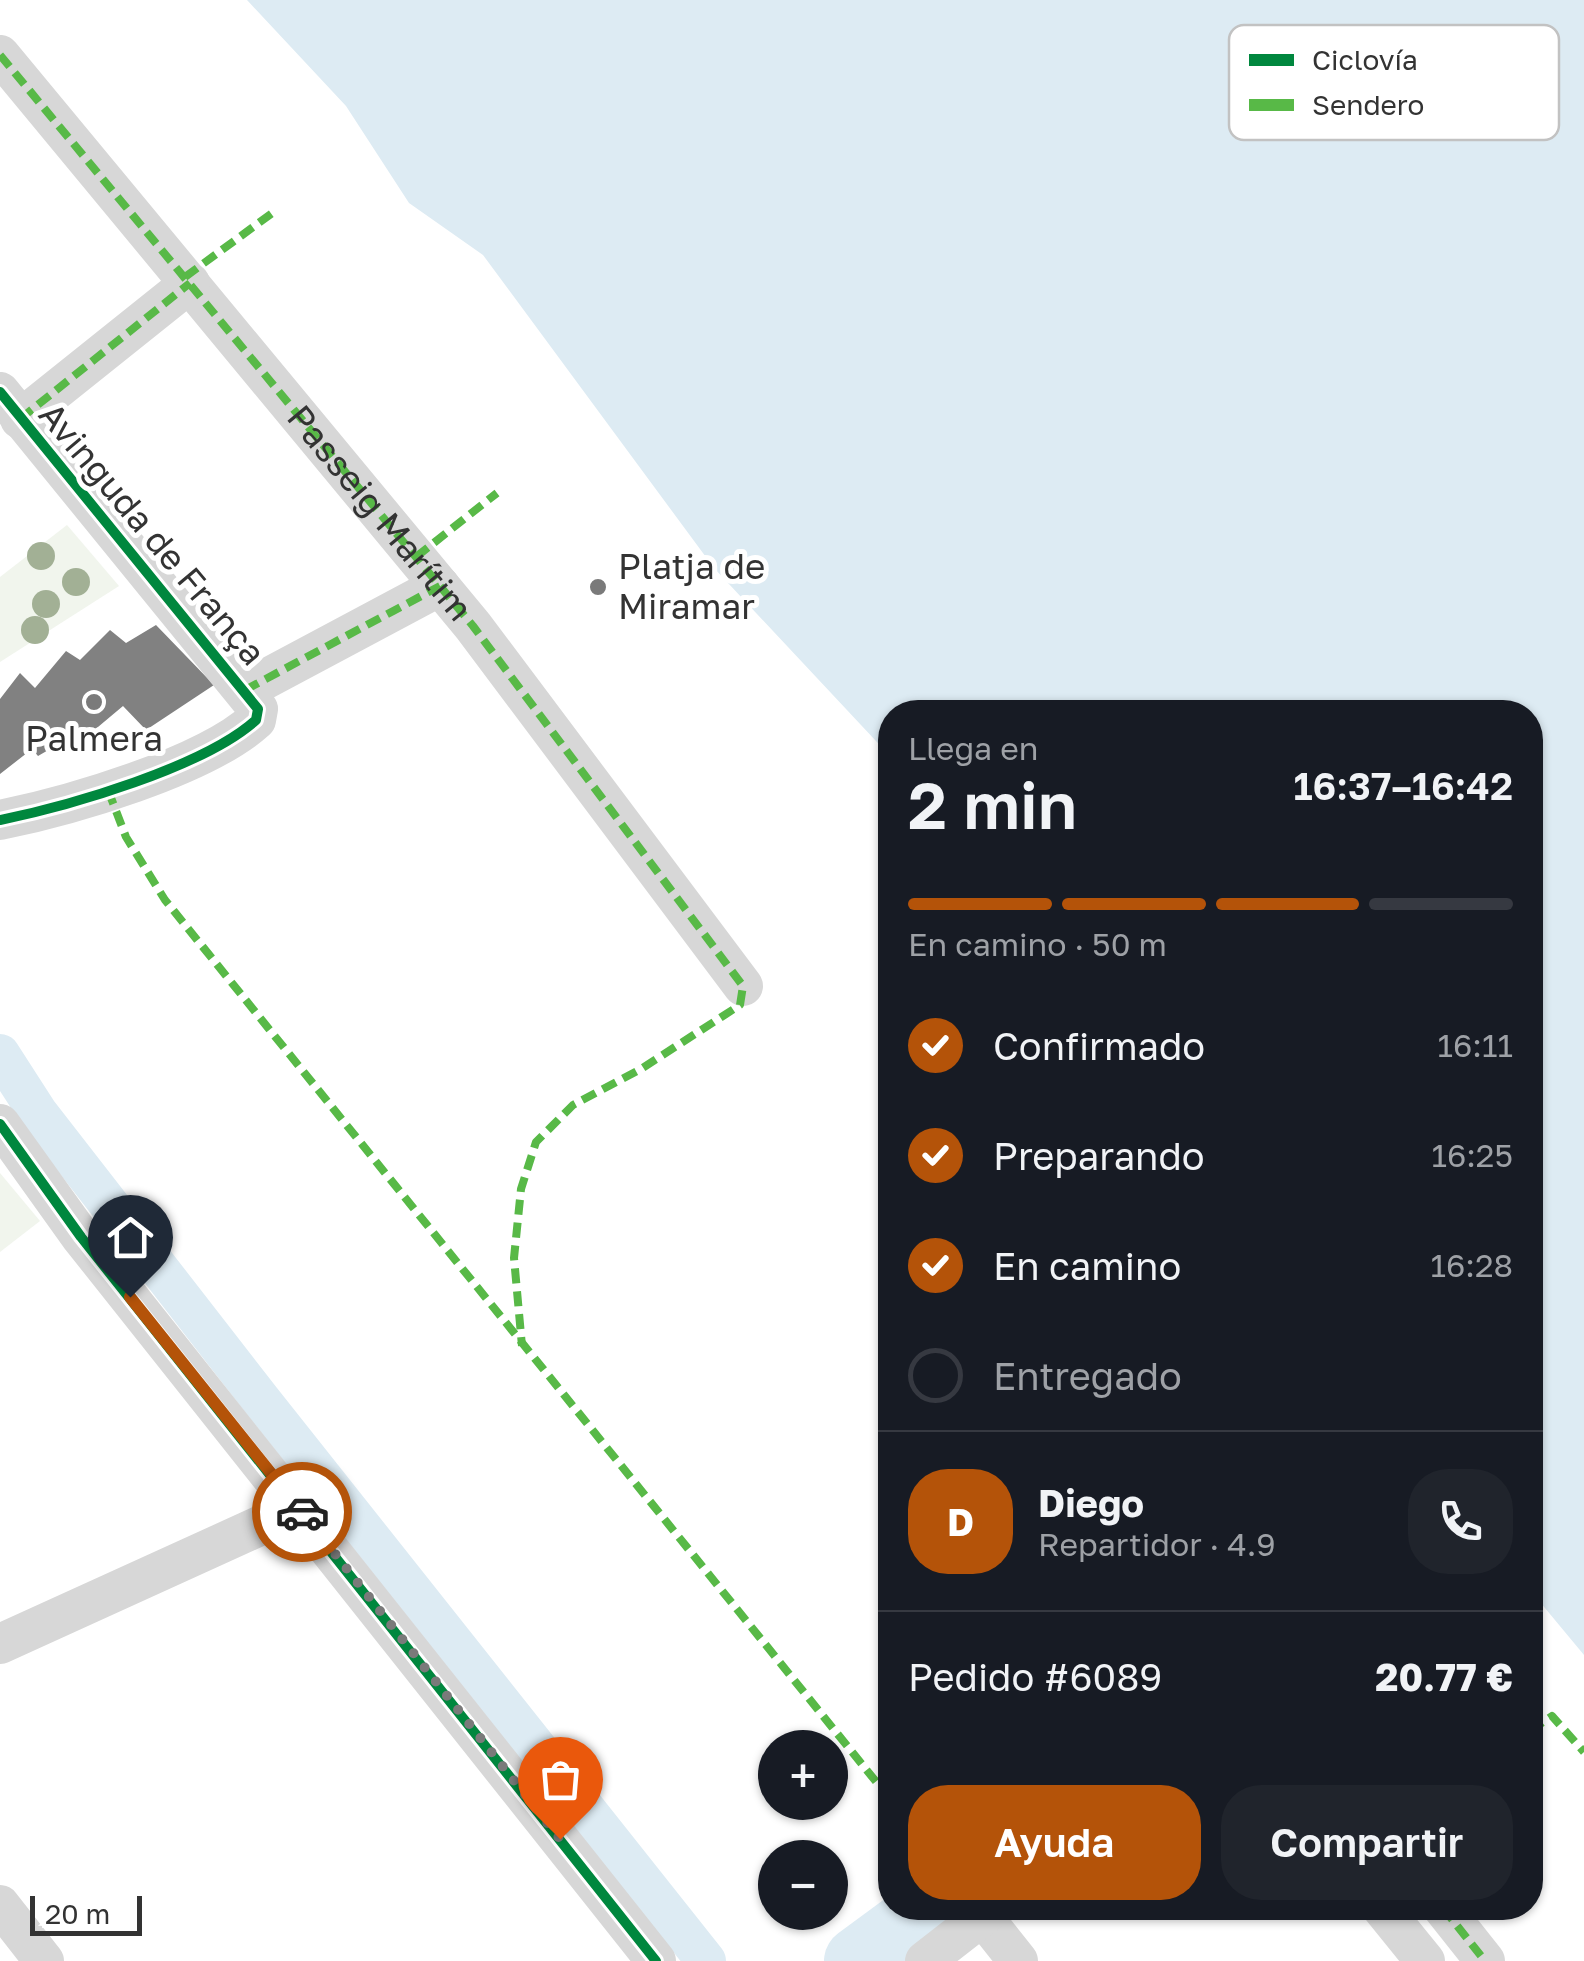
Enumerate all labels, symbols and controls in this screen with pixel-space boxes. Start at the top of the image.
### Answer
legend [1229,25,1559,140]
text: Ciclovía [1312,43,1418,76]
text: Sendero [1312,88,1424,121]
street label: Avinguda de França [31,394,275,673]
street label: Passeig Marítim [279,396,482,629]
place label: Platja de Miramar [618,545,765,627]
marker: Platja de Miramar [587,576,609,598]
marker: Palmera [83,691,105,713]
place label: Palmera [25,717,163,759]
text: Llega en [908,729,1038,767]
text: 16:37–16:42 [1293,763,1513,808]
text: 2 min [908,765,1077,843]
text: En camino · 50 m [908,925,1167,963]
icon: check [908,1018,963,1073]
text: Confirmado [993,1023,1205,1068]
text: 16:11 [1437,1026,1513,1064]
icon: check [908,1128,963,1183]
text: Preparando [993,1133,1205,1178]
text: 16:25 [1431,1136,1513,1174]
pin [88,1195,173,1298]
icon: home [103,1210,158,1265]
icon: check [908,1238,963,1293]
text: En camino [993,1243,1181,1288]
text: 16:28 [1430,1246,1513,1284]
text: Entregado [993,1353,1182,1398]
courier [252,1462,352,1562]
button: phone [1408,1469,1513,1574]
text: Diego [1038,1480,1144,1525]
icon: car [275,1485,330,1540]
text: D [947,1499,974,1544]
text: Repartidor · 4.9 [1038,1525,1276,1563]
text: Pedido #6089 [908,1654,1162,1699]
text: 20.77 € [1375,1654,1513,1699]
map controls [758,1730,848,1930]
button: + [758,1730,848,1820]
pin [518,1737,603,1840]
icon: bag [533,1752,588,1807]
button: Ayuda [908,1785,1201,1900]
button: Compartir [1221,1785,1513,1900]
button: − [758,1840,848,1930]
scale bar [30,1891,142,1936]
text: 20 m [45,1897,110,1930]

